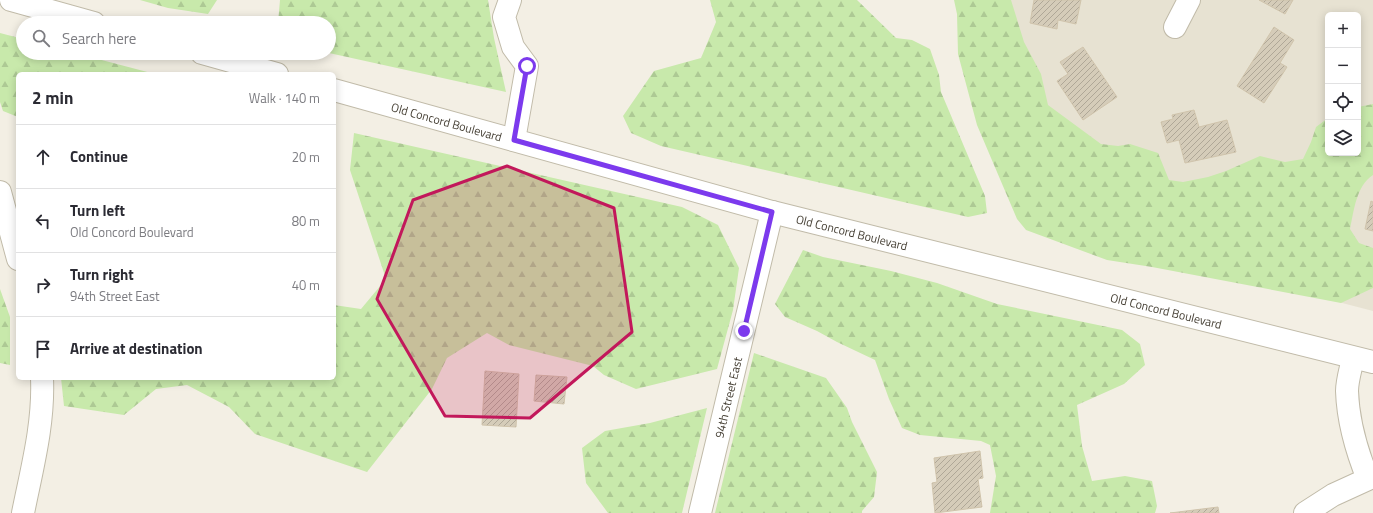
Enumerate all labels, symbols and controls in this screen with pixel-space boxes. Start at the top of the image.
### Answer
map controls [1325,12,1361,156]
button: + [1325,12,1361,48]
search box [16,16,336,60]
icon: search [30,27,52,49]
text: Search here [62,27,136,50]
button: − [1325,48,1361,84]
route start [518,57,536,75]
button: locate [1325,84,1361,120]
text: 2 min [32,85,73,111]
text: Walk · 140 m [249,88,320,108]
street label: Old Concord Boulevard [389,97,504,146]
button: layers [1325,120,1361,156]
text: Continue [70,145,128,168]
icon: ahead [32,146,54,168]
text: 20 m [292,147,320,167]
text: Turn left [70,199,125,222]
street label: Old Concord Boulevard [794,209,910,255]
icon: left [32,210,54,232]
text: 80 m [292,211,320,231]
text: Old Concord Boulevard [70,222,194,242]
text: Turn right [70,263,134,286]
icon: right [32,274,54,296]
text: 40 m [292,275,320,295]
text: 94th Street East [70,286,160,306]
street label: Old Concord Boulevard [1108,287,1224,333]
route end [735,322,753,340]
text: Arrive at destination [70,337,203,360]
icon: arrive [32,338,54,360]
street label: 94th Street East [709,354,747,440]

